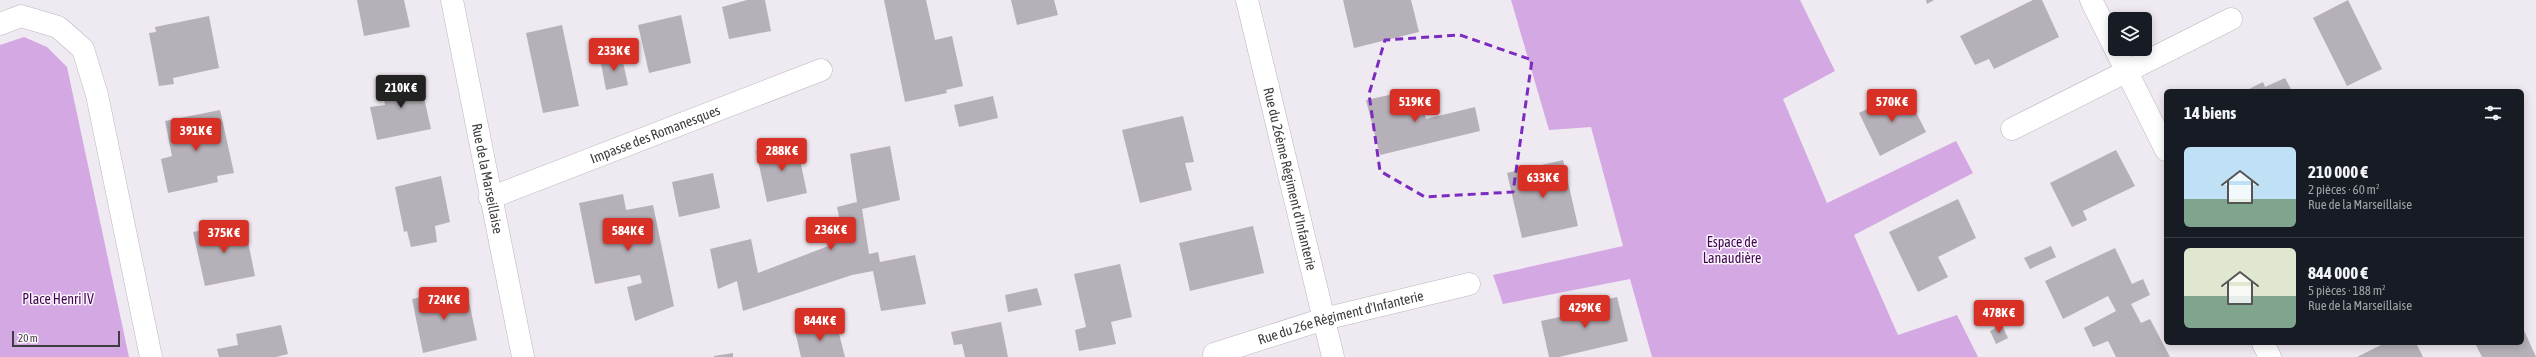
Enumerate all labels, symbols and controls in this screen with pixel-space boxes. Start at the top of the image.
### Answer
map controls [2108,12,2152,56]
button: layers [2108,12,2152,56]
pin: 233K € [581,38,647,72]
text: 233K € [598,43,630,58]
pin: 210K € [368,75,434,109]
text: 210K € [385,80,417,95]
street label: Rue du 26ème Régiment d'Infanterie [1260,86,1320,272]
pin: 519K € [1382,89,1448,123]
pin: 570K € [1859,89,1925,123]
text: 519K € [1399,94,1431,109]
text: 570K € [1876,94,1908,109]
street label: Impasse des Romanesques [588,102,722,166]
icon: filters [2482,102,2504,124]
text: 14 biens [2184,103,2236,123]
pin: 391K € [163,118,229,152]
street label: Rue de la Marseillaise [469,122,506,235]
text: 391K € [180,123,212,138]
pin: 288K € [749,138,815,172]
text: 288K € [766,143,798,158]
text: 210 000 € [2308,162,2368,182]
icon: home [2216,163,2264,211]
pin: 633K € [1510,165,1576,199]
text: 633K € [1527,170,1559,185]
text: 2 pièces · 60 m² [2308,182,2380,197]
text: Rue de la Marseillaise [2308,197,2412,212]
pin: 236K € [798,217,864,251]
pin: 584K € [595,218,661,252]
pin: 375K € [191,220,257,254]
text: 236K € [815,222,847,237]
text: 584K € [612,223,644,238]
text: 375K € [208,225,240,240]
park label: Espace de Lanaudière [1703,234,1761,266]
text: 844 000 € [2308,263,2368,283]
icon: home [2216,264,2264,312]
text: 5 pièces · 188 m² [2308,283,2386,298]
pin: 724K € [411,287,477,321]
street label: Rue du 26e Régiment d'Infanterie [1256,287,1425,348]
park label: Place Henri IV [22,291,94,307]
text: 724K € [428,292,460,307]
pin: 429K € [1552,295,1618,329]
text: Rue de la Marseillaise [2308,298,2412,313]
text: 429K € [1569,300,1601,315]
pin: 478K € [1966,300,2032,334]
text: 478K € [1983,305,2015,320]
pin: 844K € [787,308,853,342]
text: 844K € [804,313,836,328]
scale bar [12,329,120,348]
text: 20 m [18,332,38,344]

